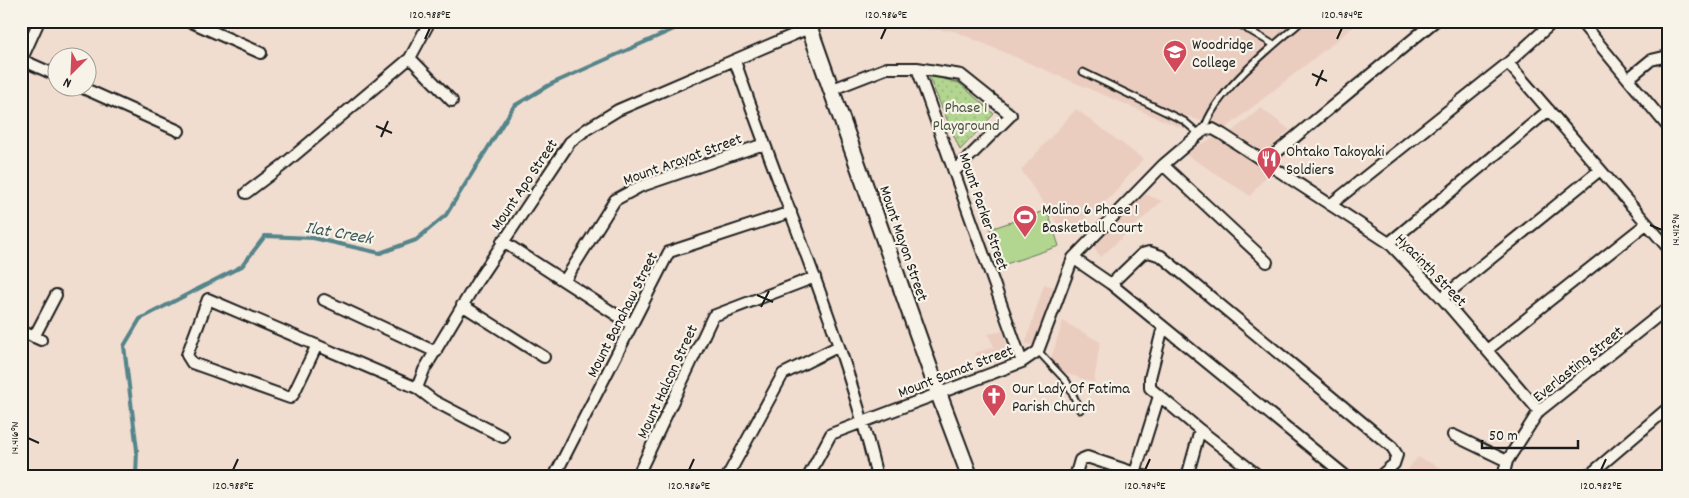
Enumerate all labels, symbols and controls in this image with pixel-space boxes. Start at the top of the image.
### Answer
text: 120.988°E [410,7,451,24]
text: 120.986°E [865,7,907,24]
text: 120.984°E [1322,7,1363,24]
place label: Woodridge College [1192,34,1253,75]
school or university icon: Woodridge College [1162,39,1188,73]
north arrow [48,48,98,98]
text: N [60,71,75,93]
park label: Phase 1 Playground [933,97,999,138]
street label: Mount Arayat Street [620,128,746,193]
street label: Mount Apo Street [486,135,564,236]
place label: Ohtako Takoyaki Soldiers [1286,141,1384,182]
restaurant icon: Ohtako Takoyaki Soldiers [1256,146,1282,180]
street label: Mount Parker Street [952,150,1014,274]
street label: Mount Mayon Street [872,183,933,305]
place label: Molino 6 Phase 1 Basketball Court [1042,199,1143,240]
sports icon: Molino 6 Phase 1 Basketball Court [1012,204,1038,238]
text: 14.412°N [1668,214,1685,246]
water label: Ilat Creek [303,216,376,253]
street label: Hyacinth Street [1389,229,1471,313]
street label: Mount Banahaw Street [582,248,665,382]
street label: Mount Halcon Street [632,321,705,443]
street label: Everlasting Street [1528,321,1629,409]
street label: Mount Samat Street [895,340,1017,405]
place label: Our Lady Of Fatima Parish Church [1012,378,1130,419]
church icon: Our Lady Of Fatima Parish Church [981,383,1007,417]
scale bar [1482,418,1578,450]
text: 14.416°N [7,421,24,454]
text: 50 m [1489,426,1518,448]
text: 120.988°E [213,478,254,495]
text: 120.986°E [668,478,710,495]
text: 120.984°E [1125,478,1166,495]
text: 120.982°E [1580,478,1622,495]

